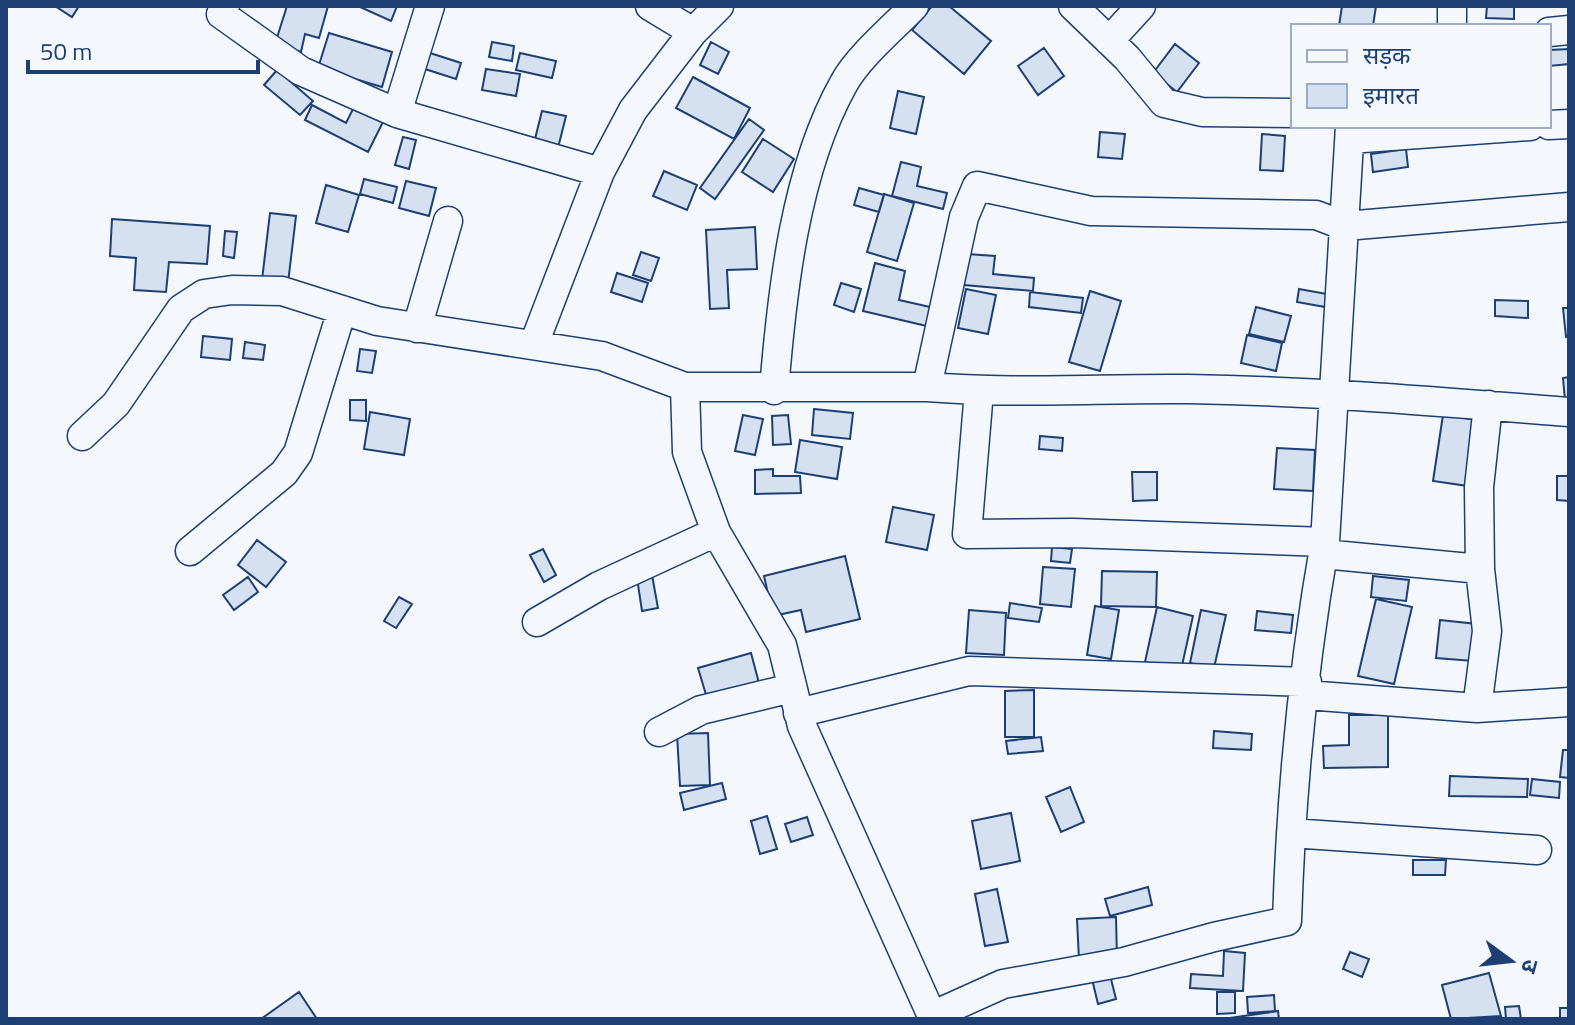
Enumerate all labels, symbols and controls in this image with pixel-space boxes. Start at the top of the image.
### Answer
scale bar [28,24,258,74]
legend [1291,24,1551,128]
text: 50 m [40,33,92,69]
text: सड़क [1363,37,1411,73]
text: इमारत [1363,77,1420,113]
north arrow [1471,921,1551,1001]
text: उ [1512,956,1548,978]

